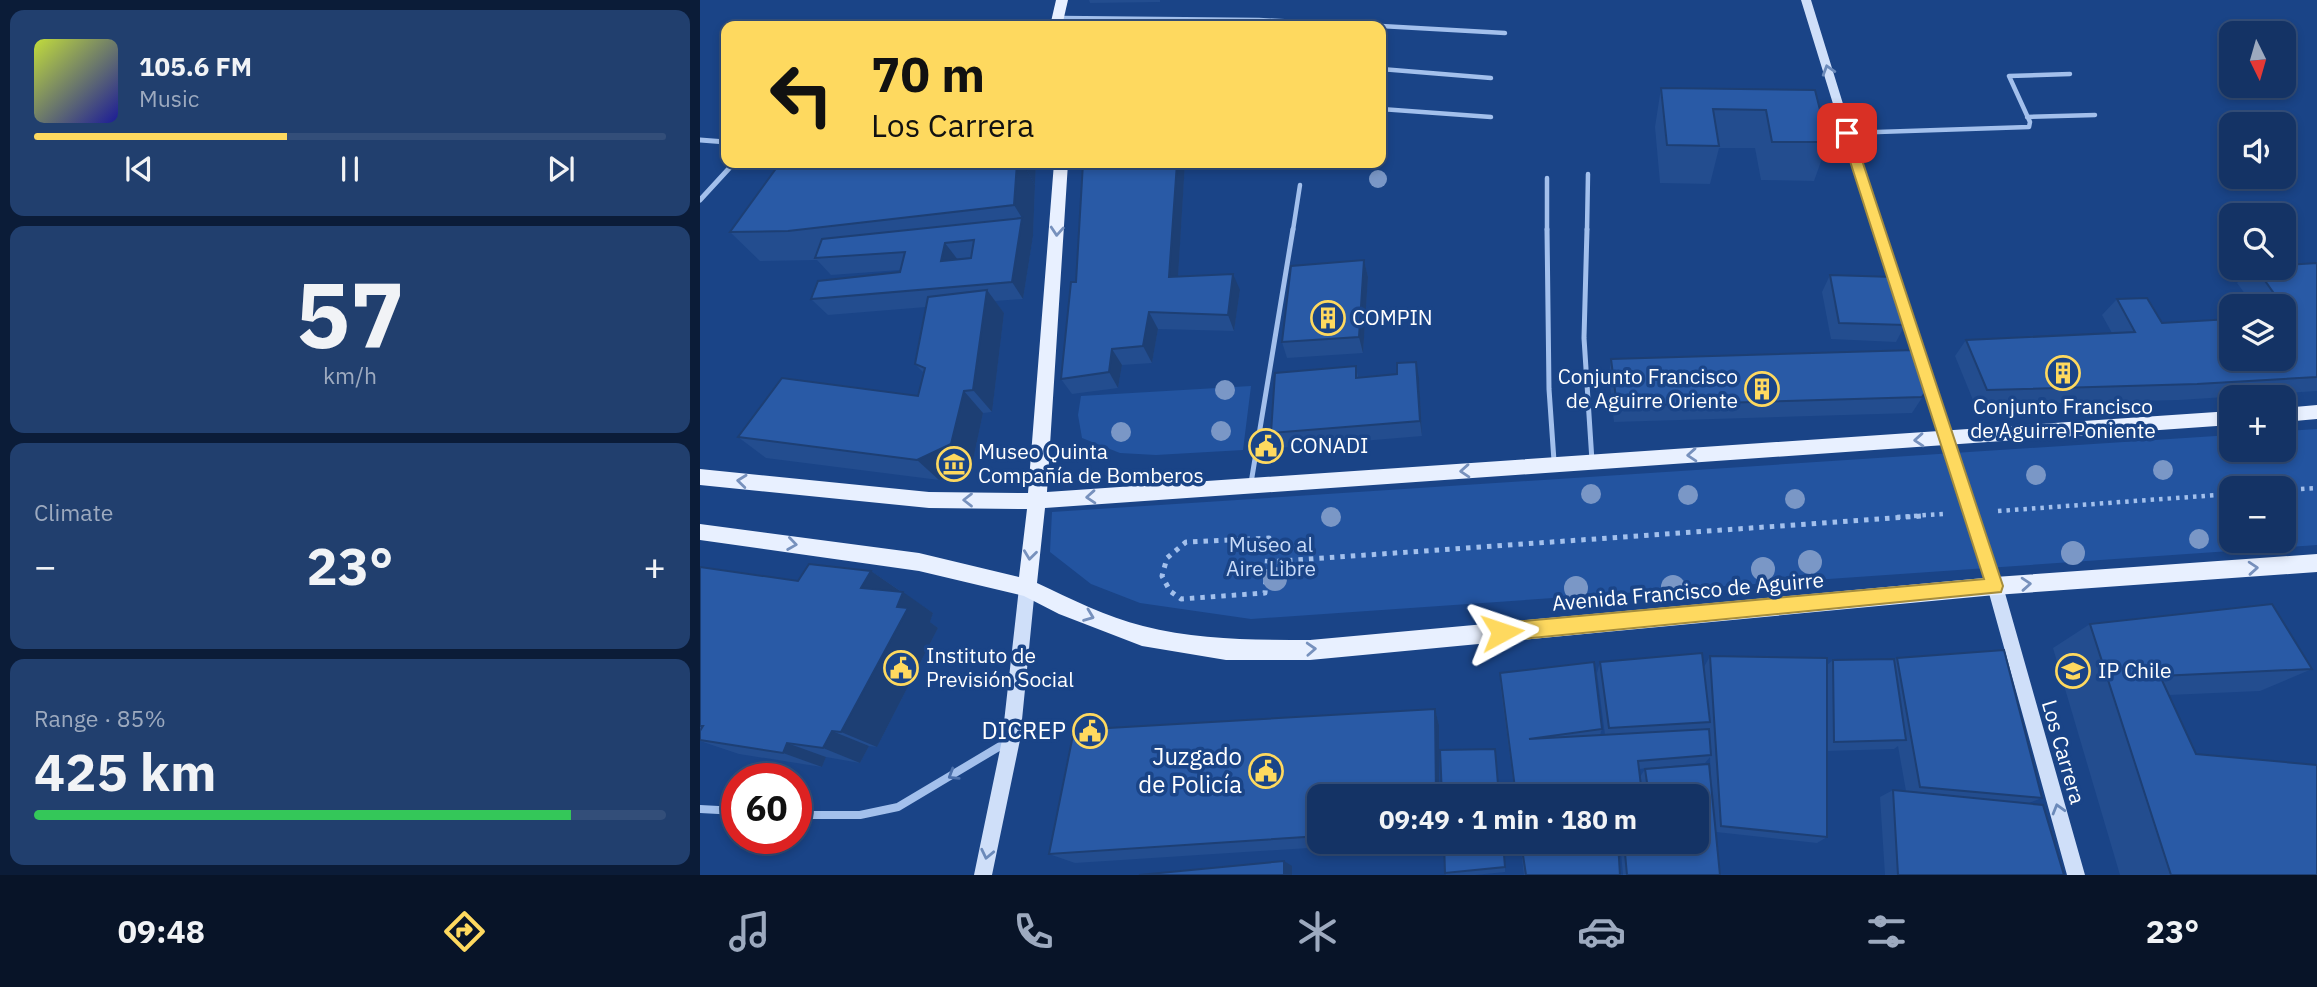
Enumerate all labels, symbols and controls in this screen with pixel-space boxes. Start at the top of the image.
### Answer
north arrow [2219,21,2296,98]
map controls [2219,21,2296,553]
text: 70 m [871,42,985,105]
text: 105.6 FM [139,49,252,83]
icon: left [756,49,847,140]
one-way arrow [1821,64,1836,76]
text: Music [139,83,199,113]
pin [1817,103,1877,163]
text: Los Carrera [871,104,1034,146]
button: sound [2219,112,2296,189]
icon: arrive [1828,114,1866,152]
icon: previous [120,150,158,188]
icon: pause [331,150,369,188]
icon: next [542,150,580,188]
button: search [2219,203,2296,280]
one-way arrow [1050,226,1065,237]
text: 57 [295,255,405,373]
button: layers [2219,294,2296,371]
building icon: COMPIN [1309,299,1347,337]
place label: COMPIN [1352,303,1433,331]
building icon: Conjunto Francisco de Aguirre Poniente [2044,354,2082,392]
text: km/h [323,360,377,390]
place label: Conjunto Francisco de Aguirre Oriente [1558,362,1738,414]
building icon: Conjunto Francisco de Aguirre Oriente [1743,370,1781,408]
button: + [2219,385,2296,462]
place label: Conjunto Francisco de Aguirre Poniente [1970,392,2156,444]
public building icon: CONADI [1247,427,1285,465]
place label: CONADI [1290,431,1368,459]
one-way arrow [1913,432,1924,447]
place label: Museo Quinta Compañía de Bomberos [978,437,1204,489]
museum icon: Museo Quinta Compañía de Bomberos [935,445,973,483]
one-way arrow [1686,447,1697,462]
one-way arrow [1459,463,1470,478]
one-way arrow [736,474,747,489]
button: − [2219,476,2296,553]
one-way arrow [1085,489,1096,504]
one-way arrow [963,493,974,508]
text: Climate [34,497,113,527]
park label: Museo al Aire Libre [1226,530,1316,582]
text: 23° [307,532,393,599]
one-way arrow [786,537,798,552]
text: − [34,541,57,590]
text: + [643,541,666,590]
one-way arrow [1023,549,1038,561]
one-way arrow [2248,561,2259,576]
street label: Avenida Francisco de Aguirre [1551,565,1825,617]
one-way arrow [2021,577,2032,592]
position arrow [1465,595,1539,669]
one-way arrow [1082,607,1094,621]
place label: Instituto de Previsión Social [926,641,1074,693]
one-way arrow [1306,642,1317,657]
public building icon: Instituto de Previsión Social [882,649,920,687]
school or university icon: IP Chile [2054,652,2092,690]
place label: IP Chile [2098,656,2172,684]
street label: Los Carrera [2036,696,2092,807]
text: Range · 85% [34,703,166,733]
public building icon: DICREP [1071,712,1109,750]
place label: DICREP [981,714,1066,746]
text: 425 km [34,738,216,805]
place label: Juzgado de Policía [1138,740,1242,800]
public building icon: Juzgado de Policía [1247,752,1285,790]
speed limit sign: 60 [721,763,812,854]
one-way arrow [947,767,960,780]
text: 09:49 · 1 min · 180 m [1379,802,1637,836]
one-way arrow [2051,804,2066,816]
one-way arrow [981,848,996,860]
icon: directions [440,907,489,956]
icon: music [725,907,774,956]
icon: phone [1009,907,1058,956]
icon: climate [1293,907,1342,956]
icon: car [1577,907,1626,956]
icon: filters [1862,907,1911,956]
text: 09:48 [118,910,205,952]
text: 23° [2146,910,2199,952]

